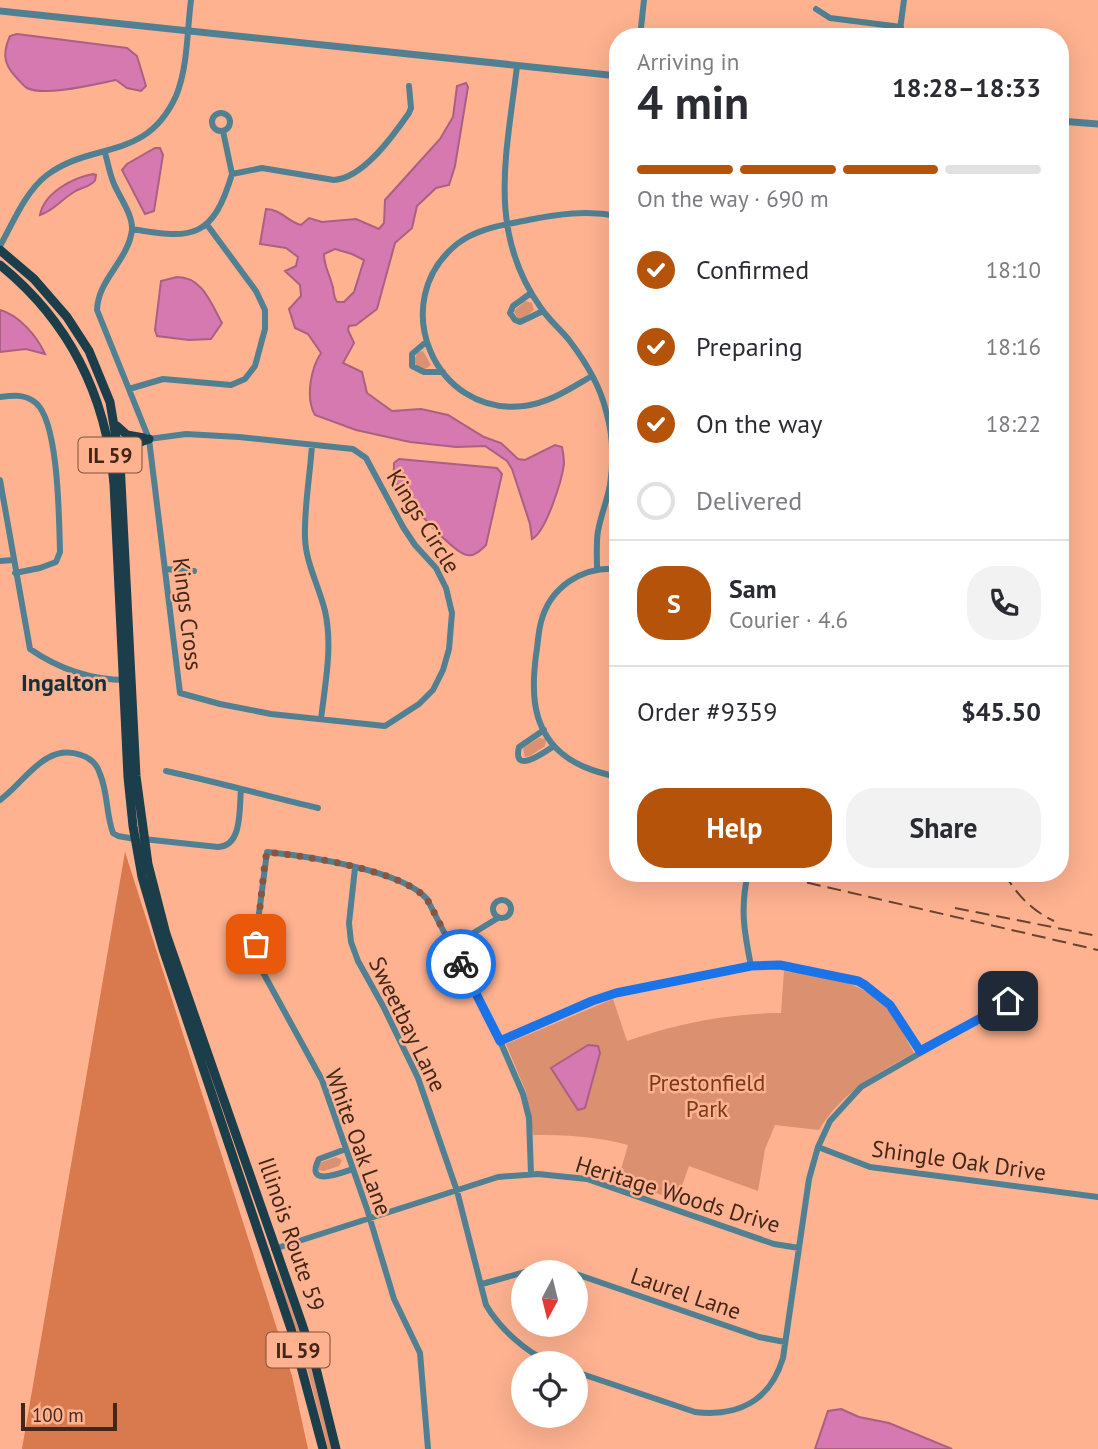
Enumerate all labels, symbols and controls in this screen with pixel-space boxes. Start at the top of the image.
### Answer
text: Arriving in [637,47,739,76]
text: 18:28–18:33 [892,71,1041,104]
text: 4 min [637,72,749,132]
text: On the way · 690 m [637,184,829,213]
icon: check [637,251,675,289]
text: Confirmed [696,253,809,286]
text: 18:10 [986,255,1041,284]
icon: check [637,328,675,366]
text: Preparing [696,330,803,363]
text: 18:16 [986,332,1041,361]
icon: check [637,405,675,443]
text: On the way [696,407,822,440]
text: 18:22 [986,409,1041,438]
road number: IL 59 [78,438,142,472]
street label: Kings Circle [381,464,467,578]
text: Delivered [696,484,802,517]
street label: Kings Cross [167,556,209,672]
button: phone [967,566,1041,640]
text: Sam [729,572,777,605]
text: S [667,587,681,620]
text: Courier · 4.6 [729,605,848,634]
district label: Ingalton [21,667,107,698]
text: Order #9359 [637,695,777,728]
text: $45.50 [961,695,1041,728]
button: Help [637,788,832,868]
button: Share [846,788,1041,868]
pin [226,914,286,974]
icon: bag [237,925,275,963]
courier [426,929,496,999]
icon: bike [442,945,480,983]
street label: Sweetbay Lane [363,952,453,1096]
pin [978,971,1038,1031]
icon: home [989,982,1027,1020]
street label: White Oak Lane [319,1065,399,1219]
park label: Prestonfield Park [649,1068,765,1123]
street label: Shingle Oak Drive [870,1133,1048,1187]
street label: Heritage Woods Drive [572,1149,784,1239]
street label: Illinois Route 59 [252,1153,332,1315]
north arrow [511,1260,588,1337]
map controls [511,1260,588,1428]
street label: Laurel Lane [627,1261,745,1325]
road number: IL 59 [266,1332,330,1368]
button: locate [511,1351,588,1428]
scale bar [21,1400,117,1432]
text: 100 m [32,1403,84,1427]

